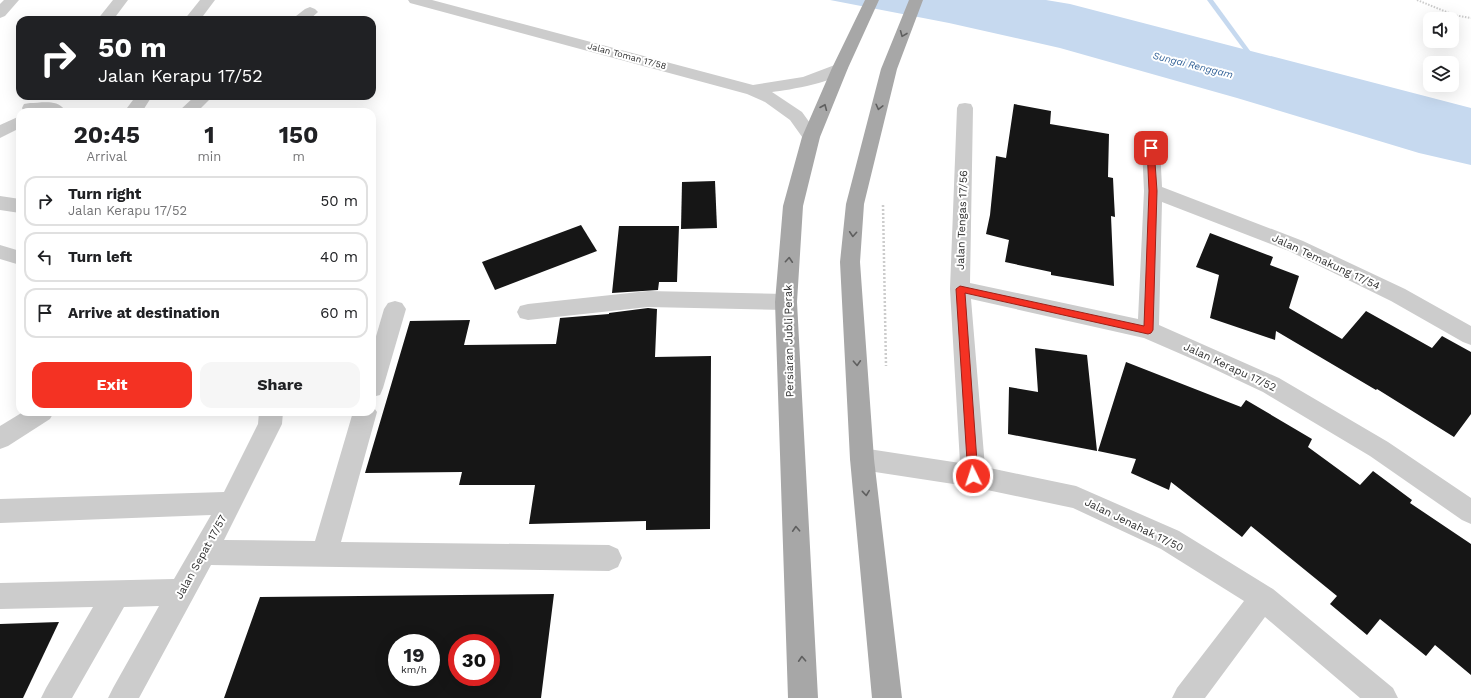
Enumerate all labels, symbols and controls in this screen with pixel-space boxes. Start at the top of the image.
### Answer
map controls [1423,12,1459,92]
button: sound [1423,12,1459,48]
text: 50 m [98,31,167,64]
one-way arrow [899,31,907,38]
icon: right [32,32,84,84]
street label: Jalan Toman 17/58 [587,41,667,71]
water label: Sungai Renggam [1152,50,1234,80]
button: layers [1423,56,1459,92]
text: Jalan Kerapu 17/52 [98,65,263,86]
one-way arrow [819,103,827,110]
one-way arrow [876,103,884,110]
text: 20:45 [73,121,140,149]
text: 1 [204,121,215,149]
text: 150 [279,121,319,149]
pin [1134,131,1168,165]
icon: arrive [1140,137,1162,159]
text: Arrival [86,149,127,164]
text: min [197,149,221,164]
text: m [292,149,305,164]
street label: Jalan Tengas 17/56 [954,170,970,270]
text: Turn right [68,185,141,203]
icon: right [34,190,56,212]
text: 50 m [321,192,358,210]
text: Jalan Kerapu 17/52 [68,203,187,218]
one-way arrow [848,231,857,237]
street label: Jalan Temakung 17/54 [1270,231,1382,293]
icon: left [34,246,56,268]
text: Turn left [68,248,132,266]
text: 40 m [320,248,358,266]
one-way arrow [784,256,793,263]
street label: Persiaran Jubli Perak [782,285,796,397]
icon: arrive [34,302,56,324]
text: Arrive at destination [68,304,220,322]
text: 60 m [320,304,358,322]
street label: Jalan Kerapu 17/52 [1182,340,1278,394]
one-way arrow [852,360,861,366]
button: Exit [32,362,192,408]
button: Share [200,362,360,408]
position arrow [952,455,994,497]
one-way arrow [861,490,870,496]
street label: Jalan Jenahak 17/50 [1083,495,1186,555]
street label: Jalan Sepat 17/57 [173,513,229,601]
one-way arrow [791,526,800,532]
speed limit sign: 30 [448,634,500,686]
text: 19 [404,643,424,667]
one-way arrow [797,656,806,662]
text: km/h [401,664,427,675]

